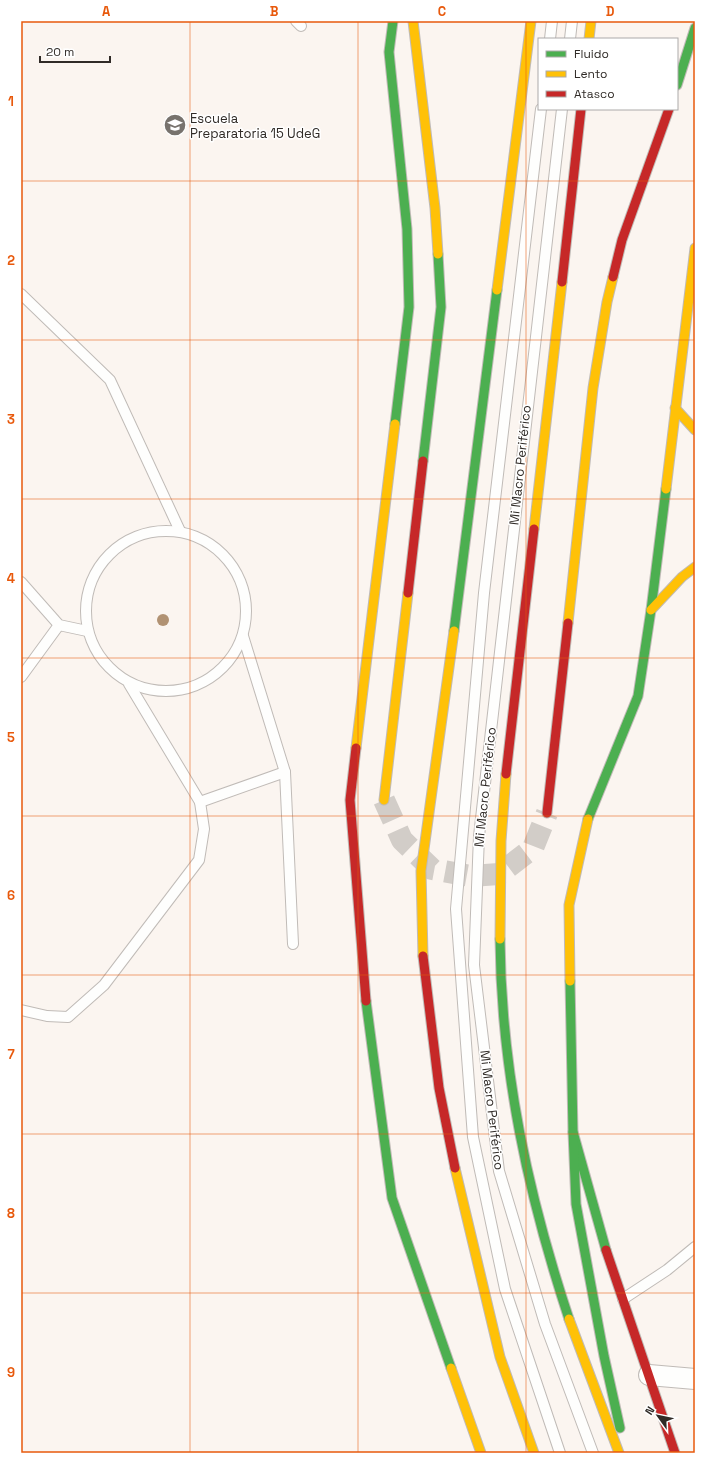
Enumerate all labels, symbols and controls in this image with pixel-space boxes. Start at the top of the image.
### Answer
text: A [102,3,111,20]
text: B [270,3,279,20]
text: C [438,3,446,20]
text: D [606,3,615,20]
scale bar [40,38,110,64]
legend [538,38,678,110]
text: 20 m [46,44,74,60]
text: Fluido [574,46,609,62]
text: Lento [574,66,608,82]
text: Atasco [574,86,615,102]
text: 1 [8,93,14,110]
place label: Escuela Preparatoria 15 UdeG [190,110,320,142]
school or university icon: Escuela Preparatoria 15 UdeG [162,112,188,138]
text: 2 [7,252,15,269]
street label: Mi Macro Periférico [505,404,535,526]
text: 3 [7,411,15,428]
text: 4 [7,570,15,587]
street label: Mi Macro Periférico [470,726,500,848]
text: 5 [7,729,15,746]
text: 6 [7,887,15,904]
text: 7 [7,1046,15,1063]
street label: Mi Macro Periférico [476,1049,508,1171]
text: 8 [7,1205,15,1222]
text: 9 [7,1364,15,1381]
north arrow [638,1396,678,1436]
text: N [642,1404,657,1417]

